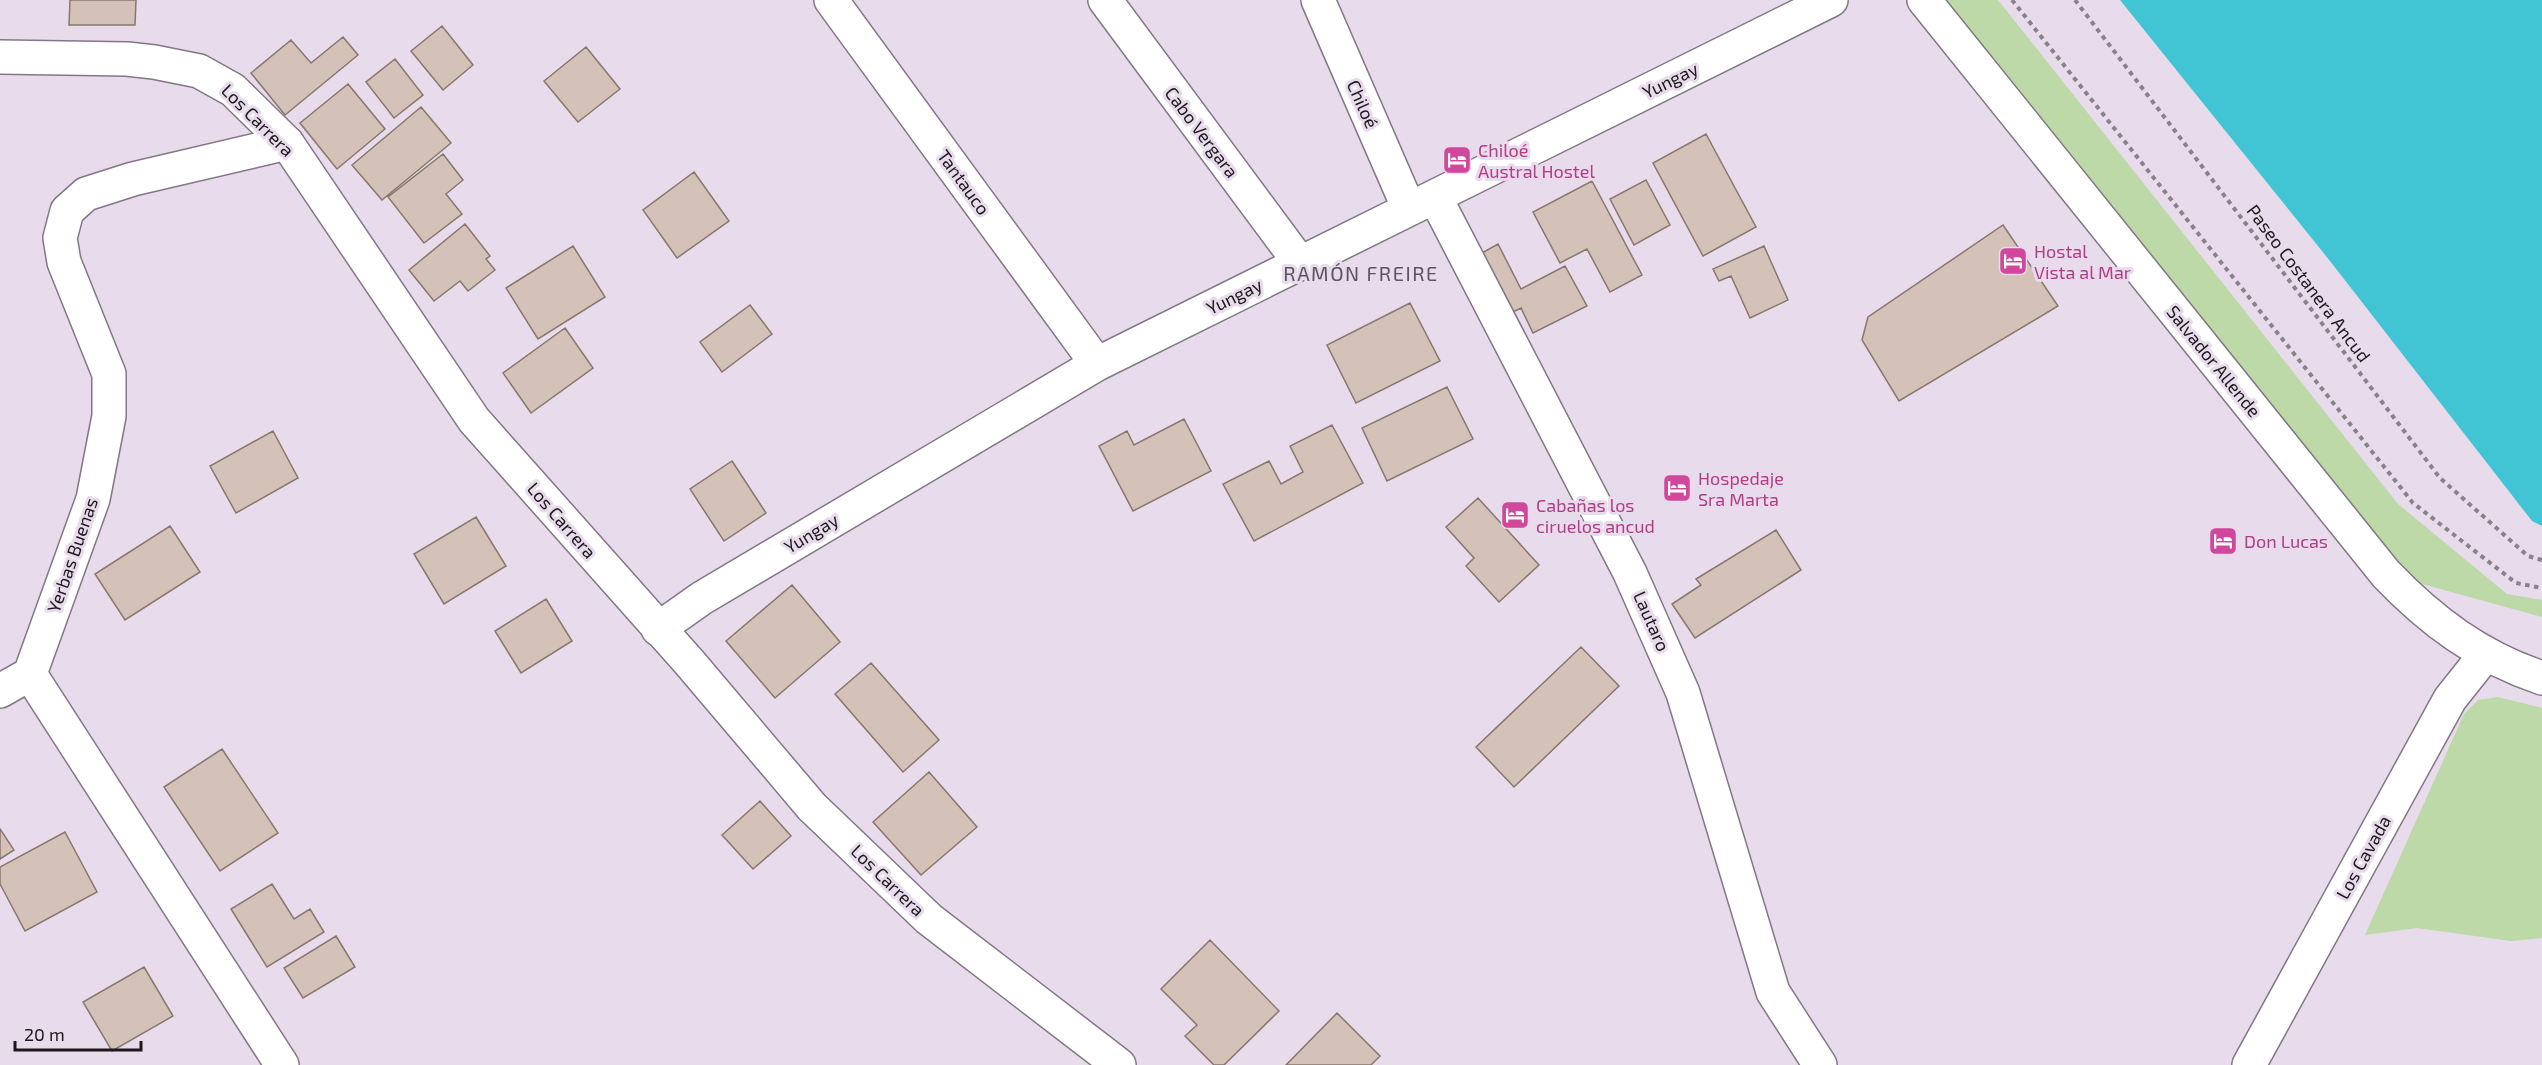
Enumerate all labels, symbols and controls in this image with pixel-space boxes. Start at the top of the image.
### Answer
street label: Yungay [1639,57,1702,103]
street label: Chiloé [1343,76,1383,132]
street label: Los Carrera [217,79,299,161]
street label: Cabo Vergara [1161,82,1243,182]
place label: Chiloé Austral Hostel [1478,139,1595,182]
hotel icon: Chiloé Austral Hostel [1441,144,1473,176]
street label: Tantauco [933,145,995,219]
street label: Paseo Costanera Ancud [2243,200,2375,366]
place label: Hostal Vista al Mar [2034,240,2131,283]
hotel icon: Hostal Vista al Mar [1997,245,2029,277]
district label: RAMÓN FREIRE [1283,261,1439,285]
street label: Yungay [1203,273,1266,319]
street label: Salvador Allende [2162,301,2266,421]
place label: Hospedaje Sra Marta [1698,467,1784,510]
hotel icon: Hospedaje Sra Marta [1661,472,1693,504]
street label: Los Carrera [523,477,601,563]
place label: Cabañas los ciruelos ancud [1536,494,1655,537]
street label: Yerbas Buenas [42,495,102,615]
hotel icon: Cabañas los ciruelos ancud [1499,499,1531,531]
street label: Yungay [780,508,843,558]
hotel icon: Don Lucas [2207,525,2239,557]
place label: Don Lucas [2244,530,2328,552]
street label: Lautaro [1629,588,1675,654]
street label: Los Cavada [2331,811,2395,903]
street label: Los Carrera [847,840,929,920]
scale bar [15,1014,141,1052]
text: 20 m [24,1023,65,1045]

